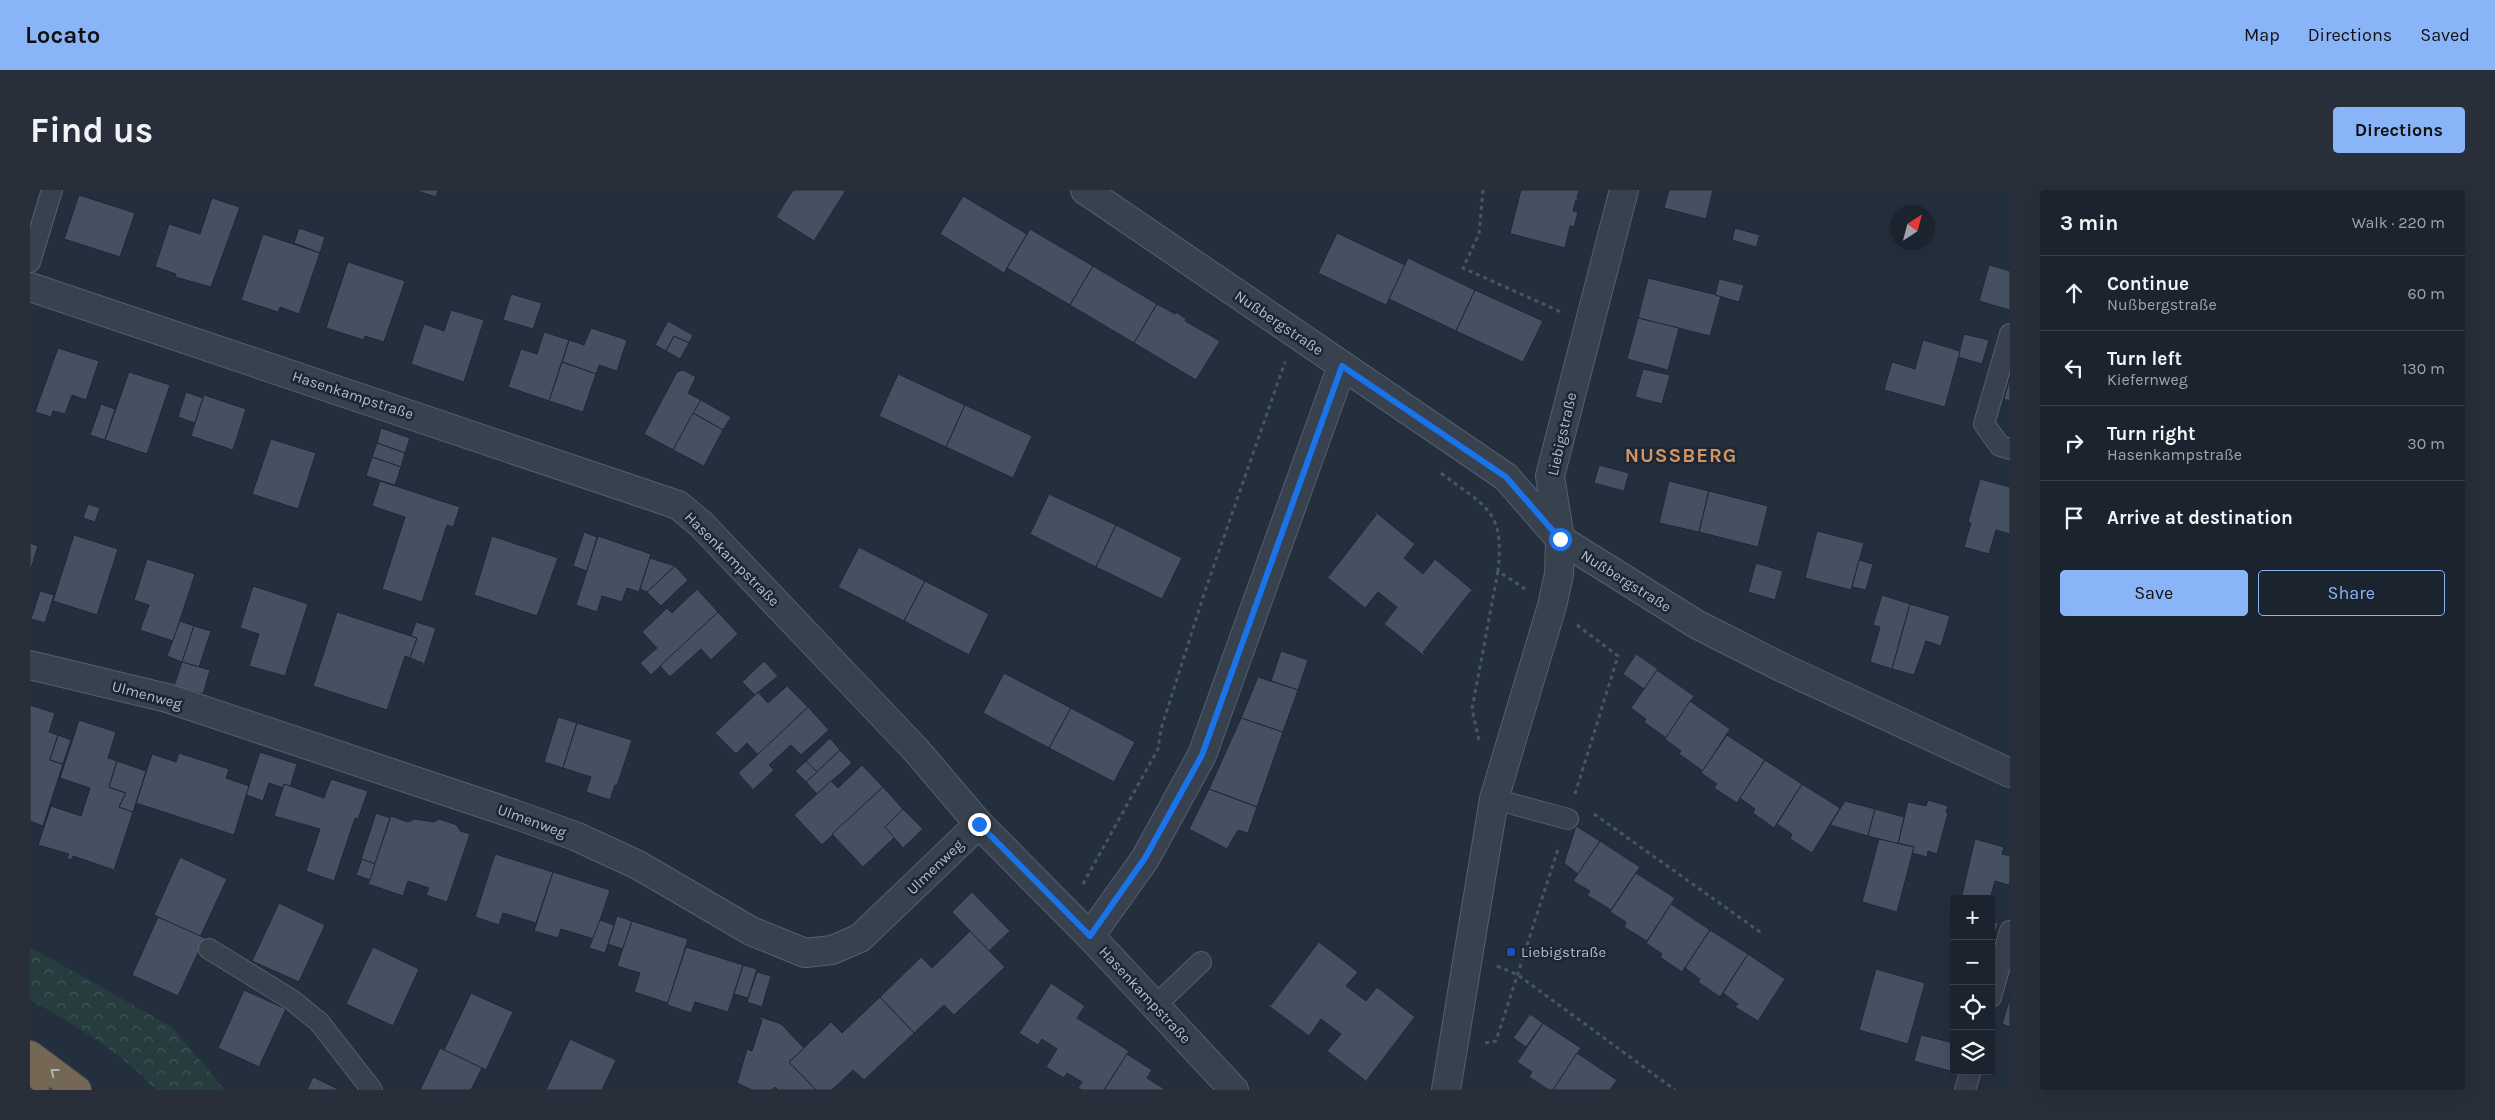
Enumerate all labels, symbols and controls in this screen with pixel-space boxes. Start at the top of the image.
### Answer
text: Locato [25,21,100,49]
text: Map [2244,24,2280,46]
text: Directions [2308,24,2392,46]
text: Saved [2420,24,2470,46]
button: Directions [2333,107,2465,153]
text: Find us [30,110,153,151]
north arrow [1890,205,1935,250]
text: 3 min [2060,211,2118,235]
text: Walk · 220 m [2352,213,2445,232]
text: Continue [2107,273,2189,295]
icon: ahead [2060,279,2088,307]
text: 60 m [2408,284,2445,303]
street label: Nußbergstraße [1231,287,1327,359]
text: Nußbergstraße [2107,295,2217,314]
text: Turn left [2107,348,2182,370]
icon: left [2060,354,2088,382]
text: 130 m [2402,359,2445,378]
street label: Hasenkampstraße [290,367,416,423]
text: Kiefernweg [2107,370,2188,389]
street label: Liebigstraße [1544,391,1580,477]
text: Turn right [2107,423,2196,445]
icon: right [2060,429,2088,457]
text: 30 m [2407,434,2445,453]
district label: NUSSBERG [1625,444,1737,467]
text: Hasenkampstraße [2107,445,2242,464]
icon: arrive [2060,504,2088,532]
text: Arrive at destination [2107,507,2293,529]
street label: Hasenkampstraße [681,508,783,610]
route start [1549,528,1572,551]
street label: Nußbergstraße [1578,546,1674,616]
button: Save [2060,570,2248,616]
button: Share [2258,570,2445,616]
street label: Ulmenweg [110,677,185,713]
street label: Ulmenweg [495,800,569,842]
route end [968,813,991,836]
street label: Ulmenweg [903,835,967,898]
map controls [1950,895,1995,1075]
button: + [1950,895,1995,940]
button: − [1950,940,1995,985]
street label: Hasenkampstraße [1095,943,1195,1047]
place label: Liebigstraße [1521,943,1606,961]
marker: Liebigstraße [1505,946,1517,958]
button: locate [1950,985,1995,1030]
button: layers [1950,1030,1995,1075]
one-way arrow [50,1069,59,1078]

